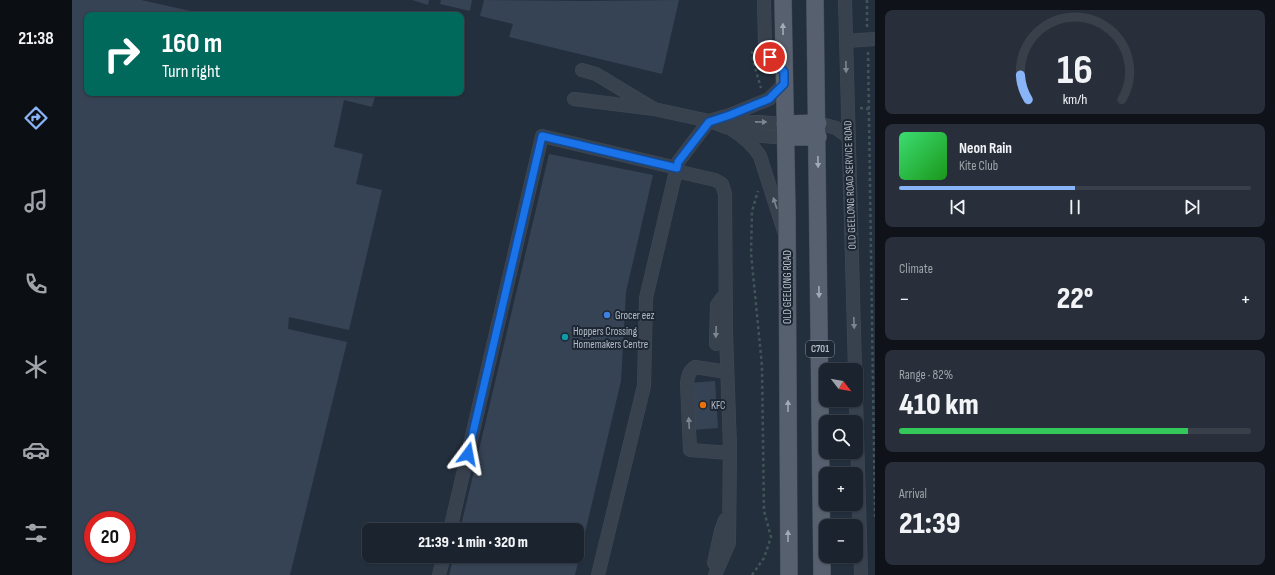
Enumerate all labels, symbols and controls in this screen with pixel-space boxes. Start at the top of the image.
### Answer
one-way arrow [780,23,787,35]
text: 160 m [162,27,222,60]
text: 21:38 [18,28,54,49]
icon: right [96,28,148,80]
pin [753,40,787,74]
icon: arrive [759,46,781,68]
text: 16 [1057,46,1093,95]
text: Turn right [162,61,220,82]
one-way arrow [843,61,850,73]
text: km/h [1063,91,1087,108]
icon: directions [22,104,50,132]
one-way arrow [755,119,768,125]
street label: OLD GEELONG ROAD SERVICE ROAD [841,120,859,250]
text: Neon Rain [959,139,1012,158]
one-way arrow [815,156,821,169]
text: Kite Club [959,158,998,174]
icon: music [22,187,50,215]
icon: previous [947,196,969,218]
icon: pause [1064,196,1086,218]
icon: next [1181,196,1203,218]
one-way arrow [772,197,778,209]
street label: OLD GEELONG ROAD [781,250,794,324]
text: Climate [899,261,933,277]
icon: phone [22,270,50,298]
text: 22° [1057,281,1093,317]
one-way arrow [816,286,822,299]
text: − [899,286,910,313]
text: + [1240,286,1251,313]
place label: Grocer eez [615,309,655,322]
marker: Grocer eez [602,310,612,320]
one-way arrow [850,317,857,329]
place label: Hoppers Crossing Homemakers Centre [573,325,648,351]
one-way arrow [713,326,720,338]
marker: Hoppers Crossing Homemakers Centre [560,332,570,342]
road number: C701 [806,341,834,357]
icon: climate [22,353,50,381]
north arrow [819,363,863,407]
map controls [819,363,863,563]
text: Range · 82% [899,367,953,383]
text: 410 km [899,387,979,423]
place label: KFC [711,399,725,412]
marker: KFC [698,400,708,410]
one-way arrow [784,400,791,412]
button: search [819,415,863,459]
one-way arrow [686,416,692,429]
position arrow [447,433,489,475]
icon: car [22,436,50,464]
button: + [819,467,863,511]
text: Arrival [899,486,927,502]
text: 21:39 [899,506,960,542]
speed limit sign: 20 [84,511,136,563]
icon: filters [22,519,50,547]
button: − [819,519,863,563]
one-way arrow [785,529,791,542]
text: 21:39 · 1 min · 320 m [418,533,528,552]

